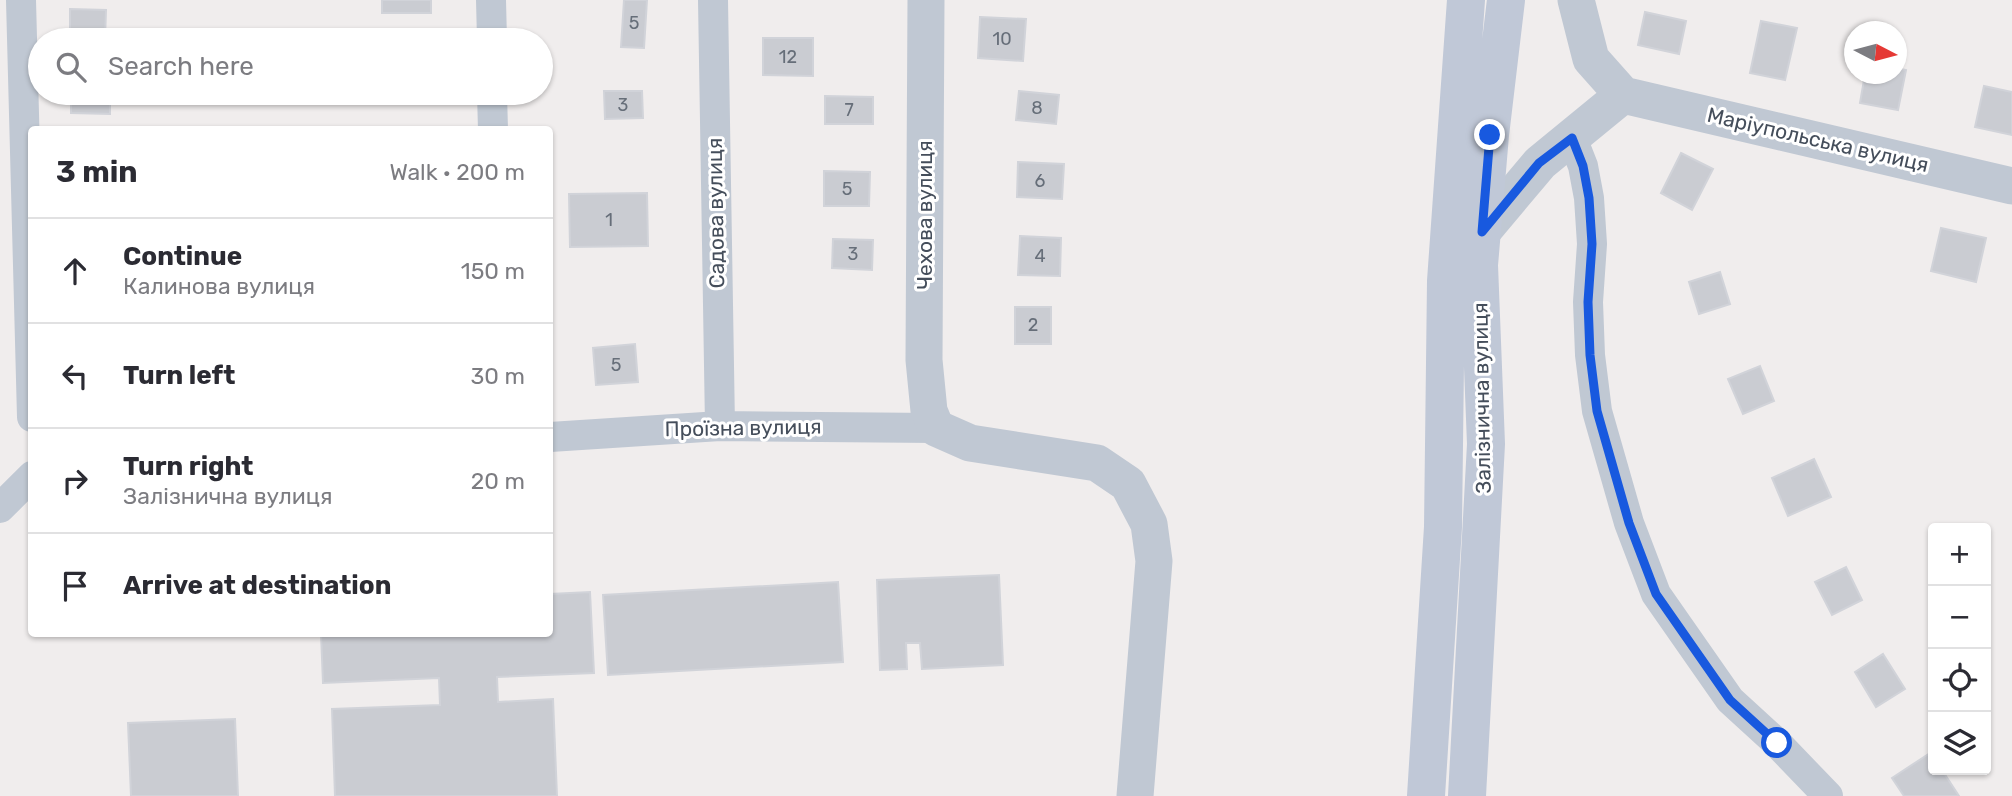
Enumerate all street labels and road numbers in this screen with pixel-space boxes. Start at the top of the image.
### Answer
street label: Маріупольська вулиця [1705,102,1931,177]
street label: Садова вулиця [702,137,729,289]
street label: Чехова вулиця [912,140,937,290]
street label: Залізнична вулиця [1467,302,1496,494]
street label: Проїзна вулиця [664,414,822,441]

